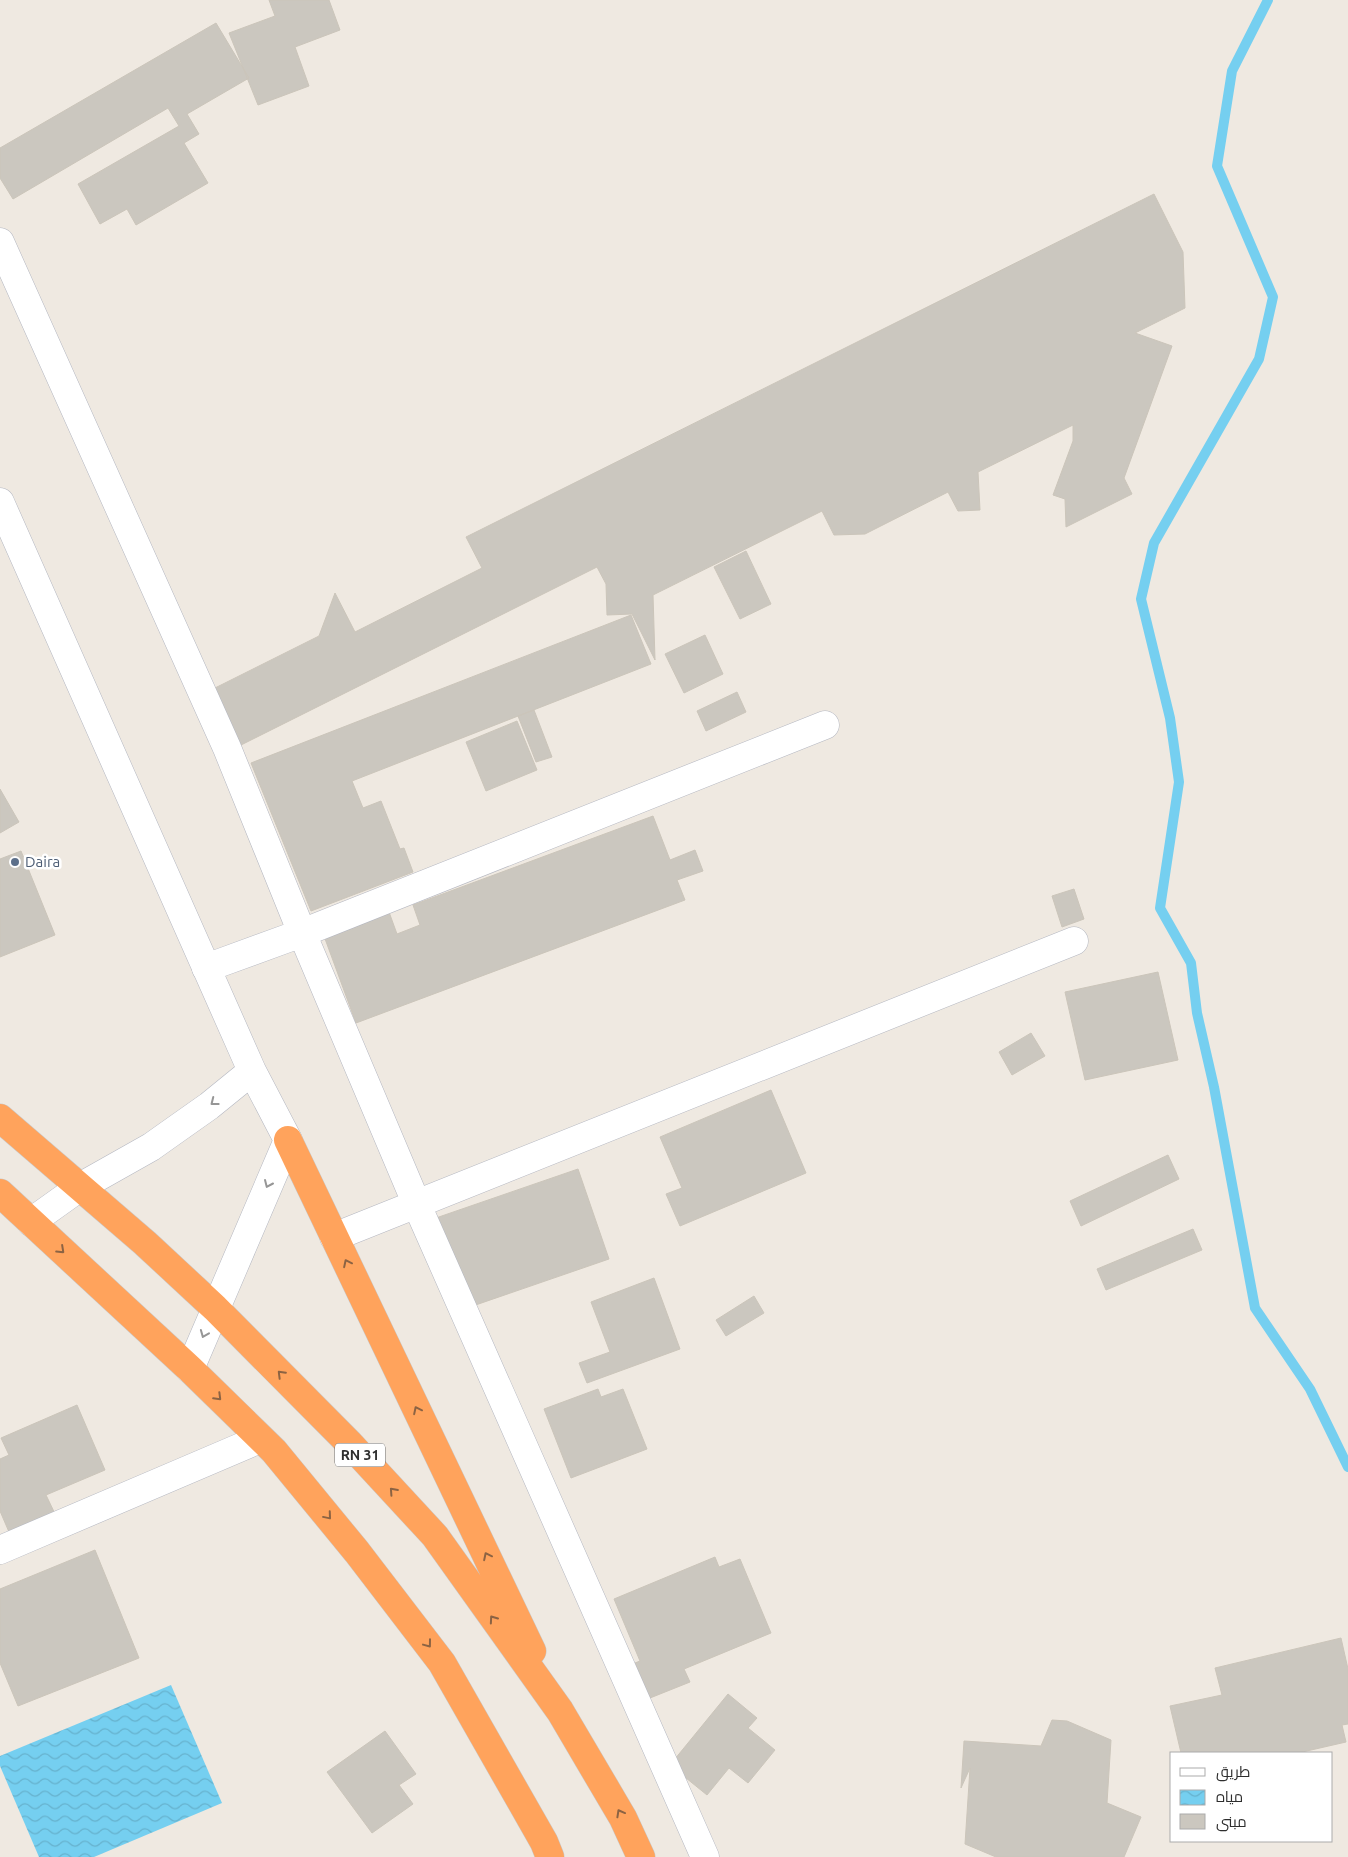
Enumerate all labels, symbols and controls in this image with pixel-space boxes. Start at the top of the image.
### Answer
place label: Daira [25,853,60,870]
marker: Daira [9,856,21,868]
one-way arrow [210,1096,220,1105]
one-way arrow [264,1179,275,1188]
one-way arrow [56,1244,65,1253]
one-way arrow [342,1259,353,1268]
one-way arrow [200,1329,211,1338]
one-way arrow [277,1371,286,1380]
one-way arrow [212,1391,221,1400]
one-way arrow [412,1406,423,1415]
road number: RN 31 [335,1444,385,1466]
one-way arrow [390,1487,399,1496]
one-way arrow [322,1511,331,1520]
one-way arrow [483,1553,493,1562]
one-way arrow [490,1615,499,1625]
one-way arrow [422,1638,431,1648]
legend [1170,1752,1333,1842]
text: طريق [1216,1763,1250,1782]
text: مياه [1216,1788,1243,1805]
one-way arrow [616,1810,626,1819]
text: مبنى [1216,1813,1247,1832]

